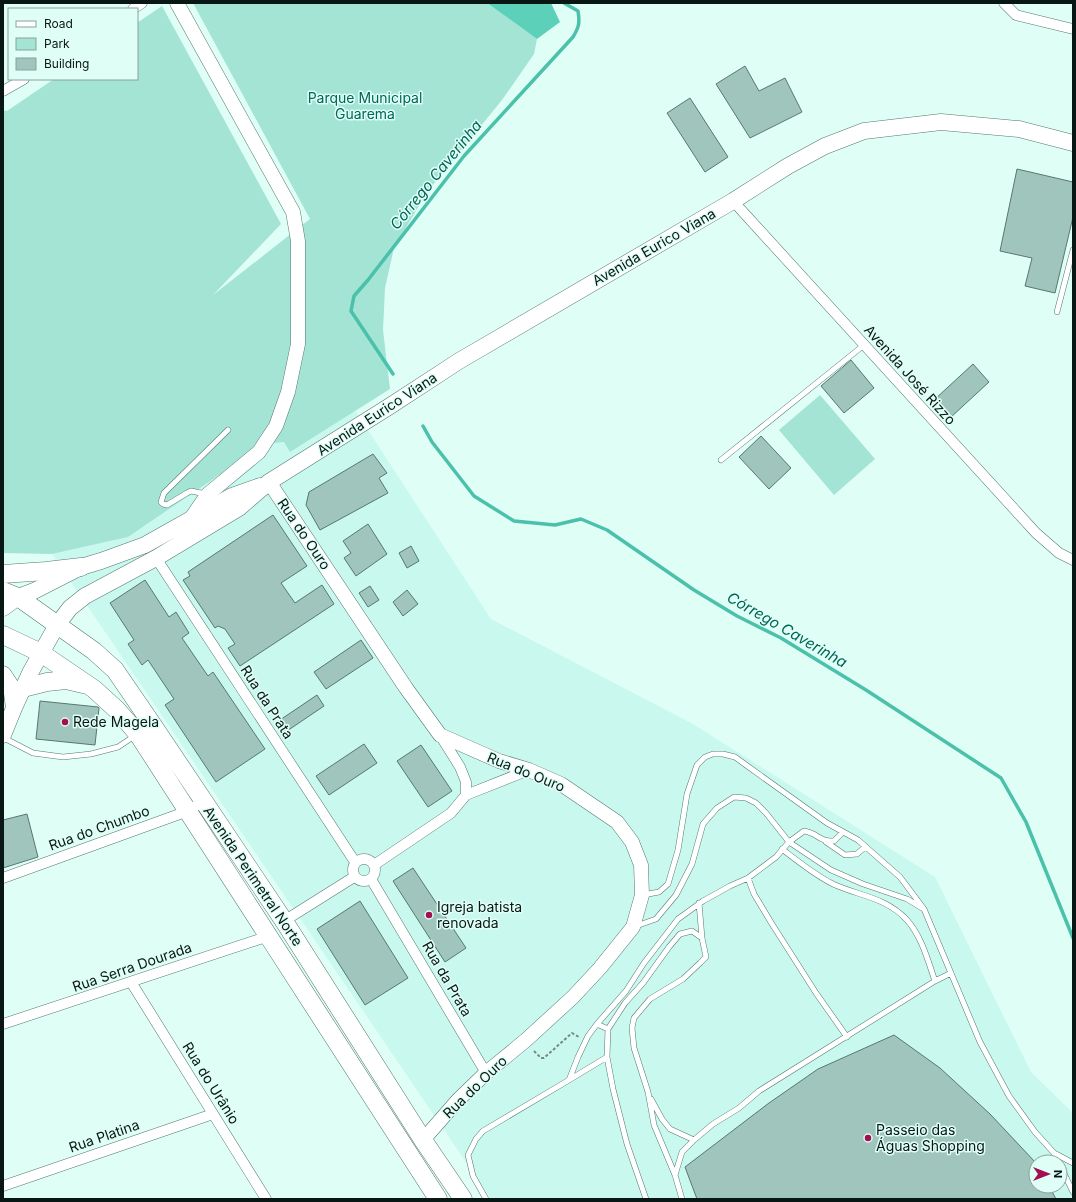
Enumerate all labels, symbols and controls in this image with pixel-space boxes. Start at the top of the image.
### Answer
legend [8,8,138,80]
text: Road [44,16,73,31]
text: Park [44,36,70,51]
text: Building [44,56,89,71]
park label: Parque Municipal Guarema [308,89,422,122]
water label: Córrego Caverinha [386,116,486,233]
street label: Avenida Eurico Viana [589,204,718,289]
street label: Avenida José Rizzo [861,321,960,428]
street label: Avenida Eurico Viana [314,368,440,459]
street label: Rua do Ouro [274,495,335,573]
water label: Córrego Caverinha [724,587,851,672]
street label: Rua da Prata [237,662,297,742]
place label: Rede Magela [73,713,159,730]
marker: Rede Magela [60,717,70,727]
street label: Rua do Ouro [485,748,568,795]
street label: Rua do Chumbo [46,801,152,854]
street label: Avenida Perimetral Norte [200,803,307,949]
place label: Igreja batista renovada [437,898,522,931]
marker: Igreja batista renovada [424,910,434,920]
street label: Rua Serra Dourada [70,938,194,995]
street label: Rua da Prata [419,938,476,1019]
street label: Rua do Urânio [179,1039,243,1127]
street label: Rua do Ouro [439,1052,510,1121]
street label: Rua Platina [66,1116,141,1156]
place label: Passeio das Águas Shopping [876,1121,985,1154]
marker: Passeio das Águas Shopping [863,1133,873,1143]
north arrow [1028,1154,1068,1194]
text: N [1051,1170,1065,1178]

